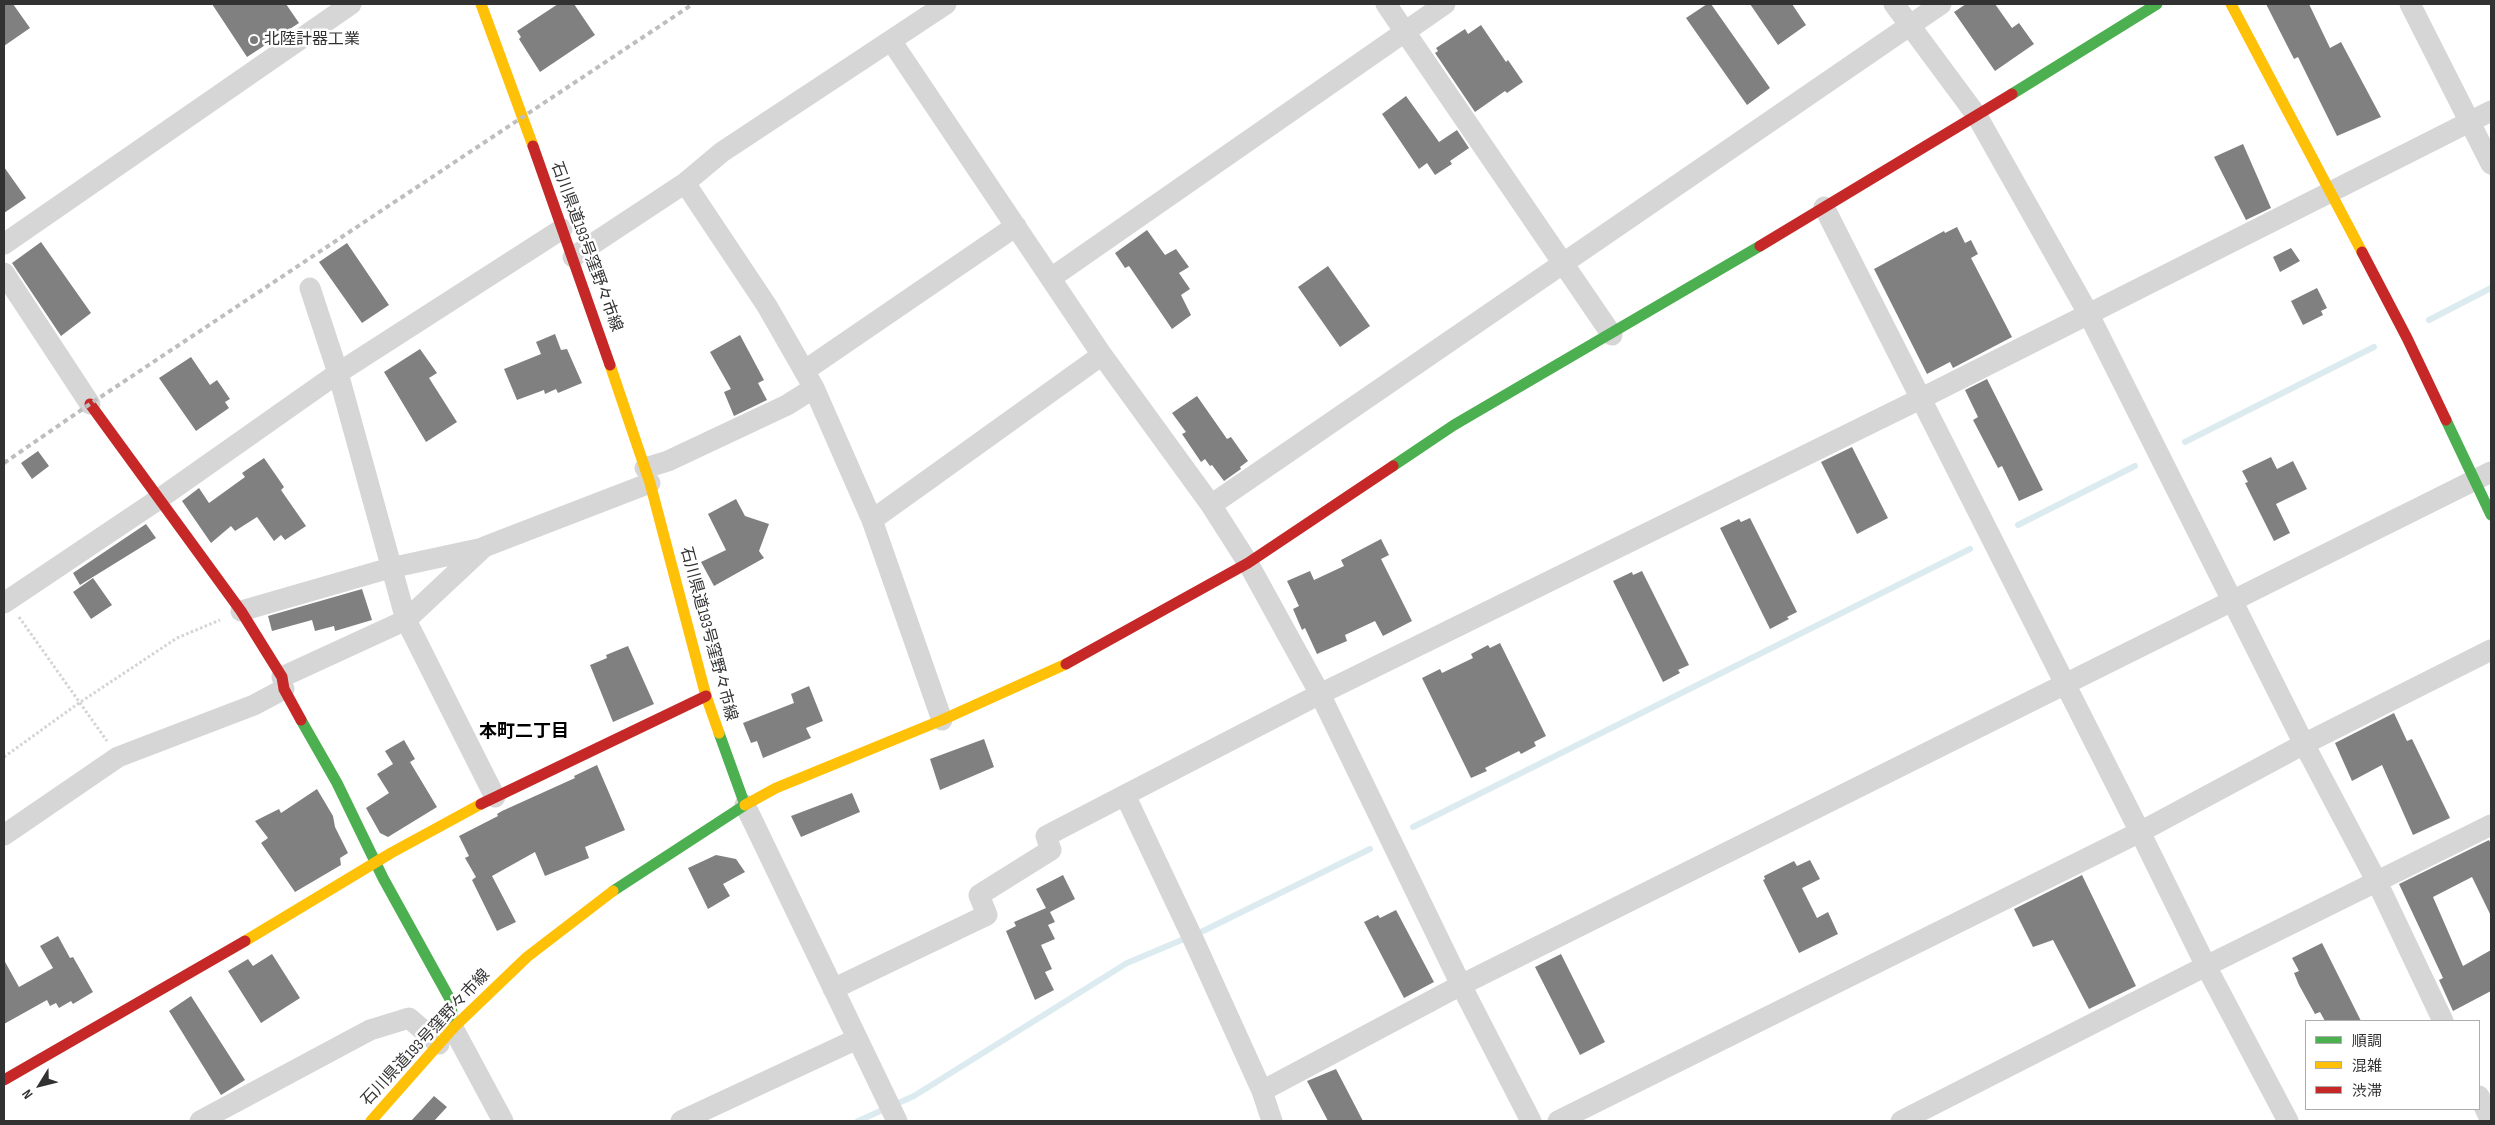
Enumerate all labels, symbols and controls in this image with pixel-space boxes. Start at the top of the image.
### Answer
place label: 北陸計器工業 [264,30,360,50]
marker: 北陸計器工業 [248,34,260,46]
street label: 石川県道193号窪野々市線 [546,159,626,335]
street label: 石川県道193号窪野々市線 [676,545,740,723]
district label: 本町二丁目 [479,721,569,743]
street label: 石川県道193号窪野々市線 [358,966,494,1110]
legend [2305,1020,2480,1110]
text: 順調 [2352,1032,2382,1051]
text: 混雑 [2352,1057,2382,1076]
north arrow [15,1060,65,1110]
text: 渋滞 [2352,1082,2382,1101]
text: N [18,1086,37,1102]

